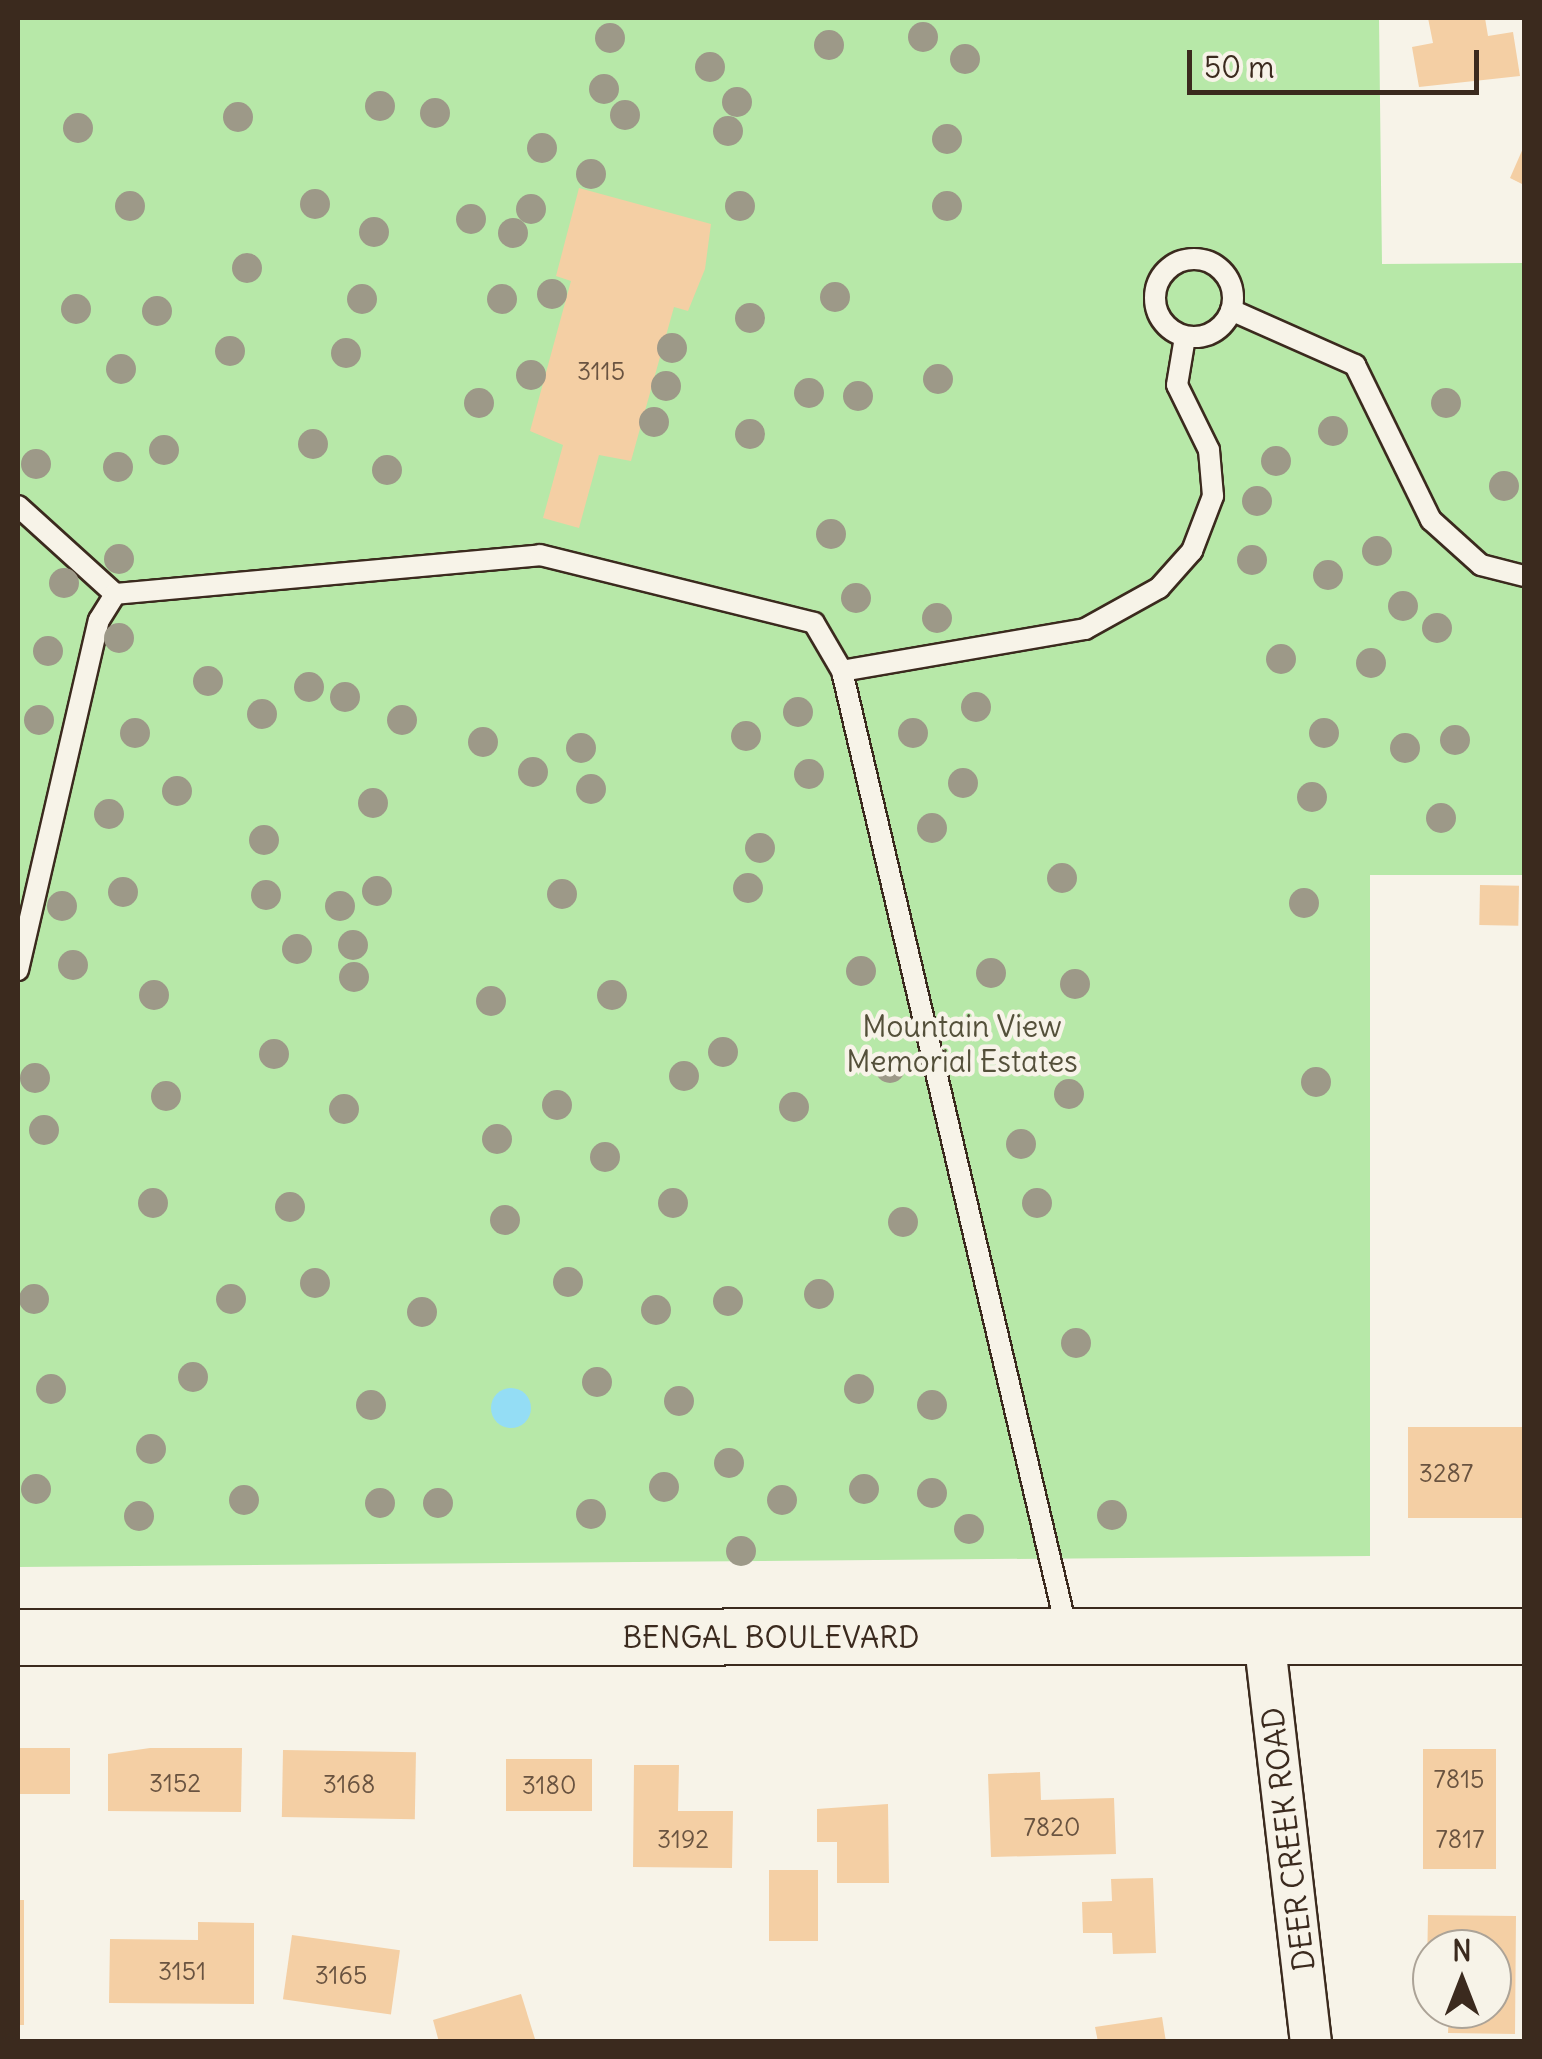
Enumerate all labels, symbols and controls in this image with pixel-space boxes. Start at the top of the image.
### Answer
scale bar [1192,30,1484,92]
text: 50 m [1204,48,1274,86]
house number: 3115 [577,356,625,386]
park label: Mountain View Memorial Estates [846,1008,1078,1078]
house number: 3287 [1419,1458,1473,1488]
street label: BENGAL BOULEVARD [622,1619,920,1655]
street label: DEER CREEK ROAD [1254,1705,1322,1973]
house number: 7815 [1434,1764,1484,1794]
house number: 3152 [149,1768,201,1798]
house number: 3168 [323,1769,375,1799]
house number: 3180 [522,1770,576,1800]
house number: 7820 [1024,1812,1080,1842]
house number: 3192 [657,1824,709,1854]
house number: 7817 [1436,1824,1484,1854]
north arrow [1412,1929,1512,2029]
text: N [1452,1933,1472,1969]
house number: 3151 [158,1956,206,1986]
house number: 3165 [315,1960,367,1990]

